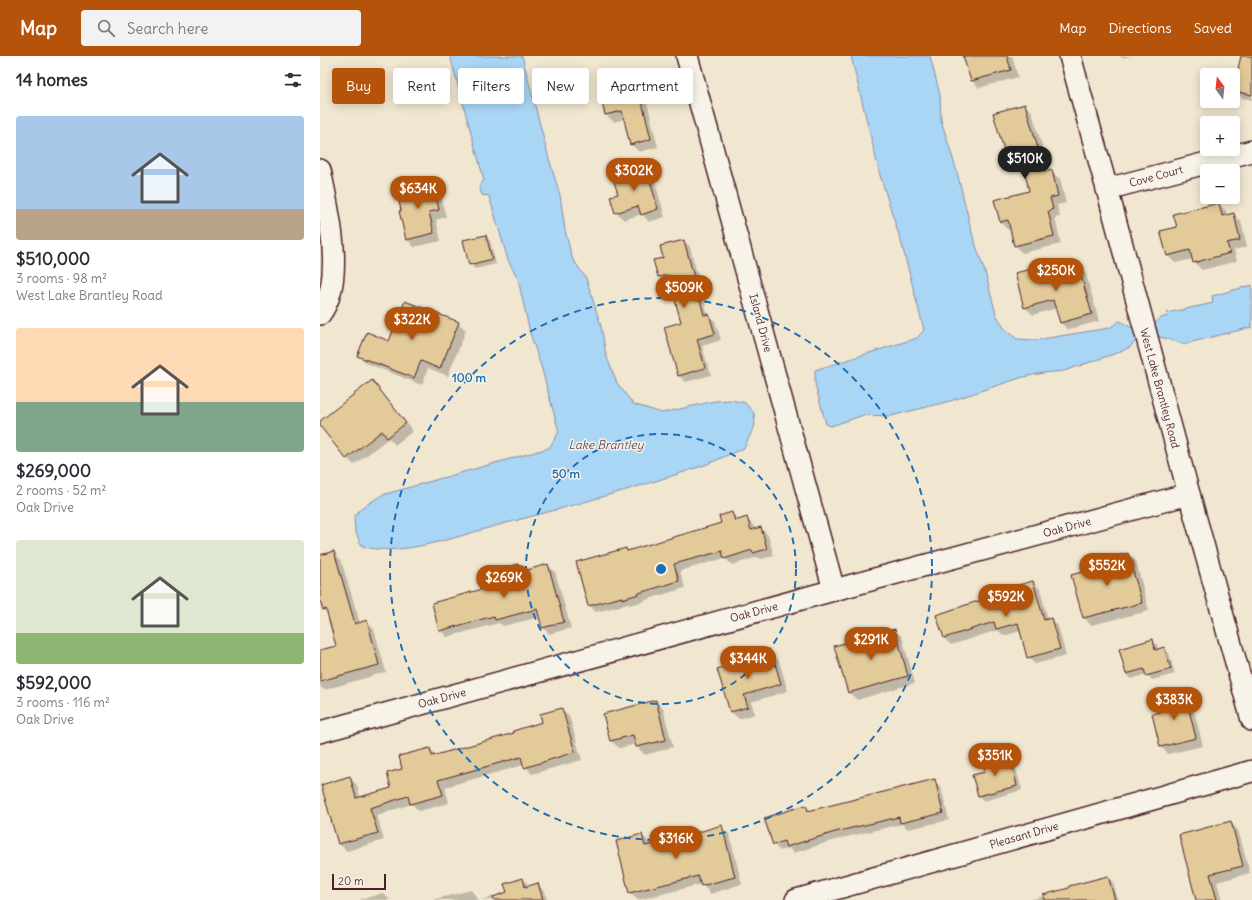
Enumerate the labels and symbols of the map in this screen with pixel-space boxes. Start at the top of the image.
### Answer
north arrow [1200,68,1240,108]
pin: $510K [997,146,1053,180]
pin: $302K [606,158,662,192]
street label: Cove Court [1128,162,1185,190]
pin: $634K [390,176,446,210]
pin: $250K [1028,258,1084,292]
pin: $509K [656,275,712,309]
street label: Island Drive [746,292,776,354]
pin: $322K [384,307,440,341]
street label: West Lake Brantley Road [1137,326,1183,450]
text: 100 m [452,370,486,385]
water label: Lake Brantley [569,437,645,452]
text: 50 m [552,466,581,481]
street label: Oak Drive [1042,514,1093,540]
pin: $552K [1079,553,1135,587]
centre of rings [654,562,668,576]
pin: $269K [476,565,532,599]
pin: $592K [978,584,1034,618]
street label: Oak Drive [729,599,780,625]
pin: $291K [843,627,899,661]
pin: $344K [720,646,776,680]
street label: Oak Drive [417,685,468,711]
pin: $383K [1146,687,1202,721]
pin: $351K [967,743,1023,777]
street label: Pleasant Drive [988,818,1060,852]
pin: $316K [648,826,704,860]
scale bar [332,872,386,891]

